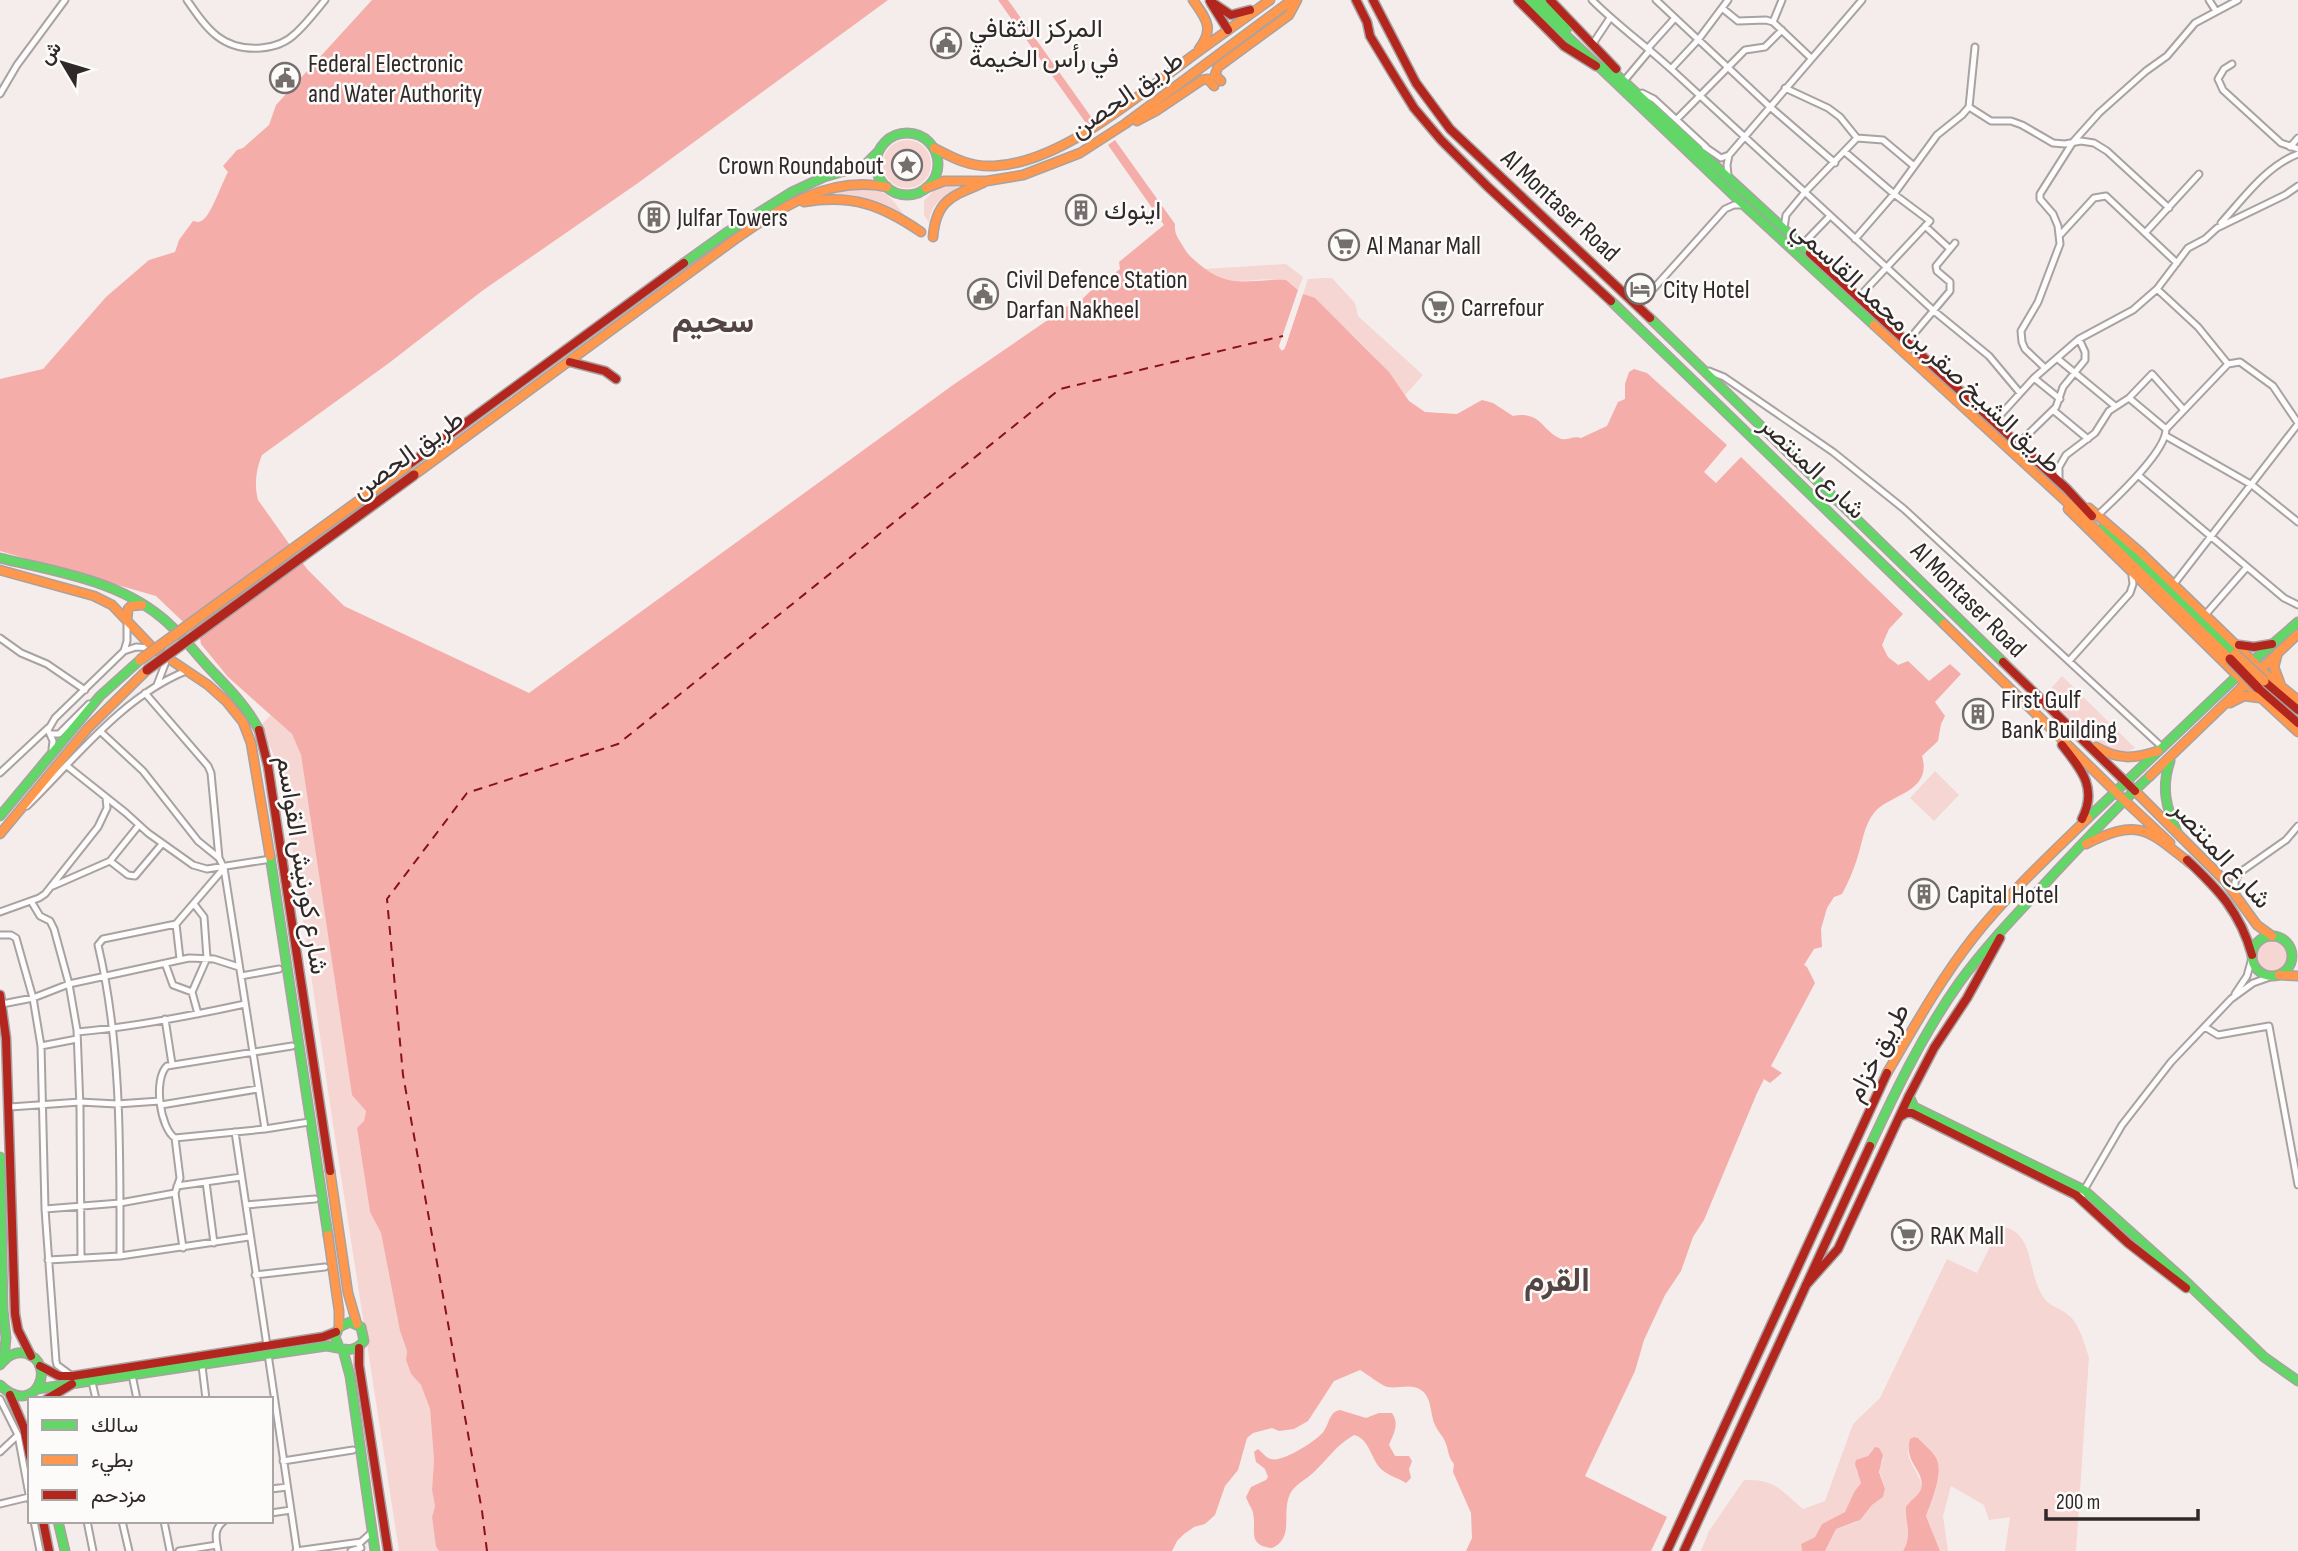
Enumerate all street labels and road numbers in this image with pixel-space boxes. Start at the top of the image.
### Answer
street label: طريق الحصن [1064,45,1190,146]
street label: Al Montaser Road [1494,143,1626,269]
street label: طريق الشيخ صقر بن محمد القاسمي [1782,214,2067,483]
street label: طريق الحصن [346,404,470,506]
street label: شارع المنتصر [1751,409,1871,527]
street label: Al Montaser Road [1903,535,2032,664]
street label: شارع كورنيش القواسم [268,754,334,977]
street label: شارع المنتصر [2163,794,2278,916]
street label: طريق خزام [1840,998,1917,1107]

